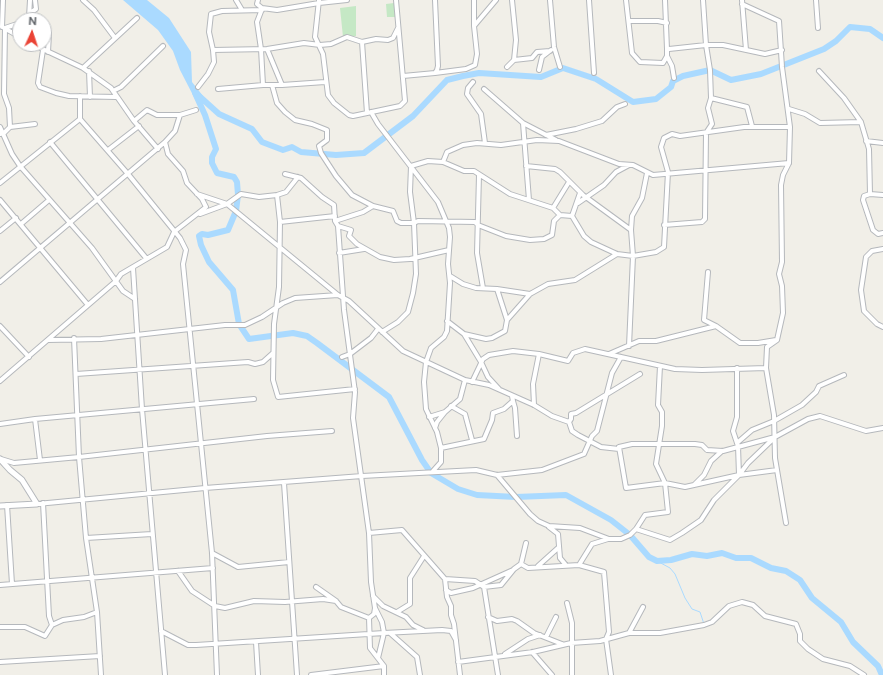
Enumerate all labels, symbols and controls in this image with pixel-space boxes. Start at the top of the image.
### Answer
north arrow [12,12,52,52]
text: N [28,15,37,27]

